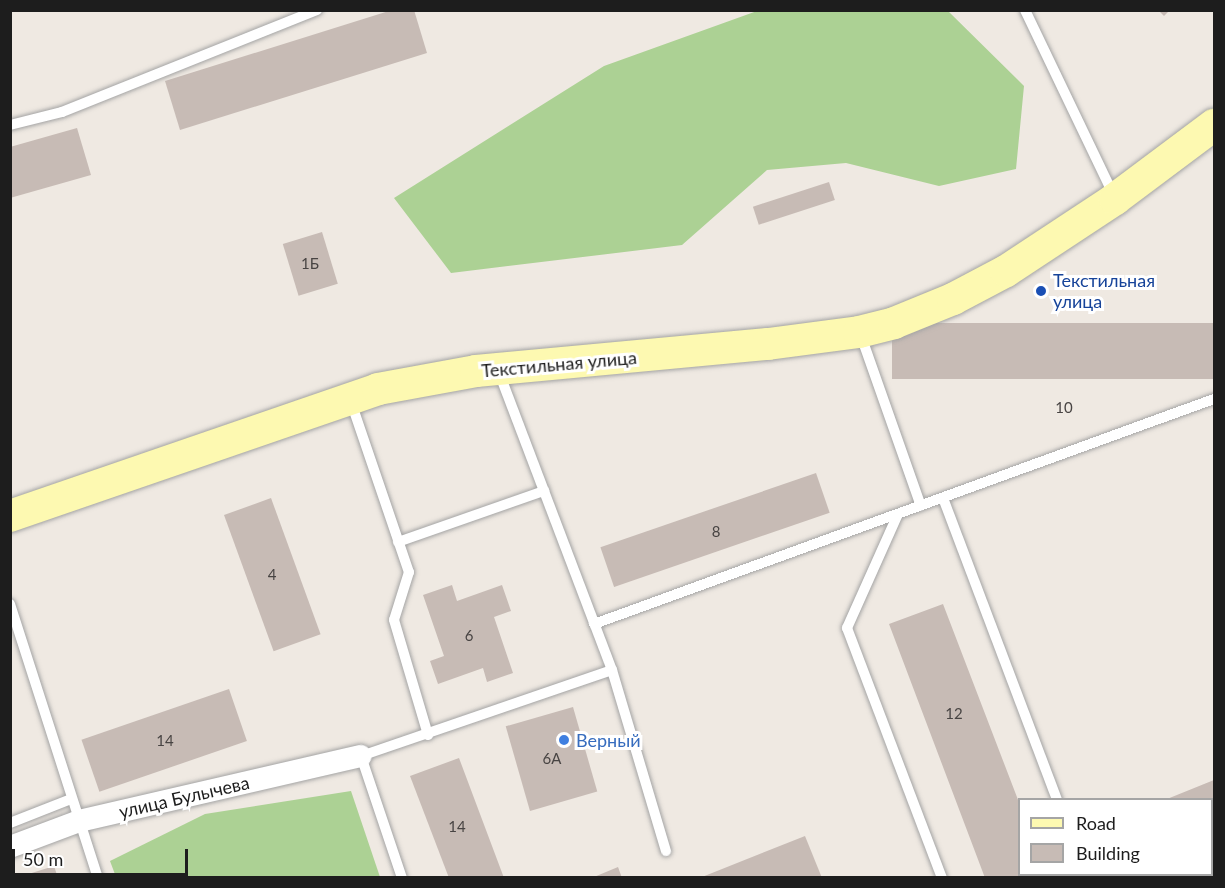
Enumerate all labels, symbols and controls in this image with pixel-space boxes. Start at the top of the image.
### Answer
house number: 1Б [301,255,319,273]
place label: Текстильная улица [1053,270,1155,312]
marker: Текстильная улица [1034,284,1048,298]
street label: Текстильная улица [480,346,638,382]
house number: 10 [1055,399,1073,417]
house number: 8 [712,523,720,541]
house number: 4 [268,566,276,584]
house number: 6 [465,627,473,645]
house number: 12 [945,705,963,723]
place label: Верный [576,729,641,751]
house number: 14 [156,732,174,750]
marker: Верный [557,733,571,747]
house number: 6А [543,750,561,768]
street label: улица Булычева [117,772,251,822]
legend [1018,798,1213,876]
text: Road [1076,812,1116,834]
house number: 14 [448,818,466,836]
scale bar [15,837,190,875]
text: Building [1076,842,1140,864]
text: 50 m [23,848,63,870]

